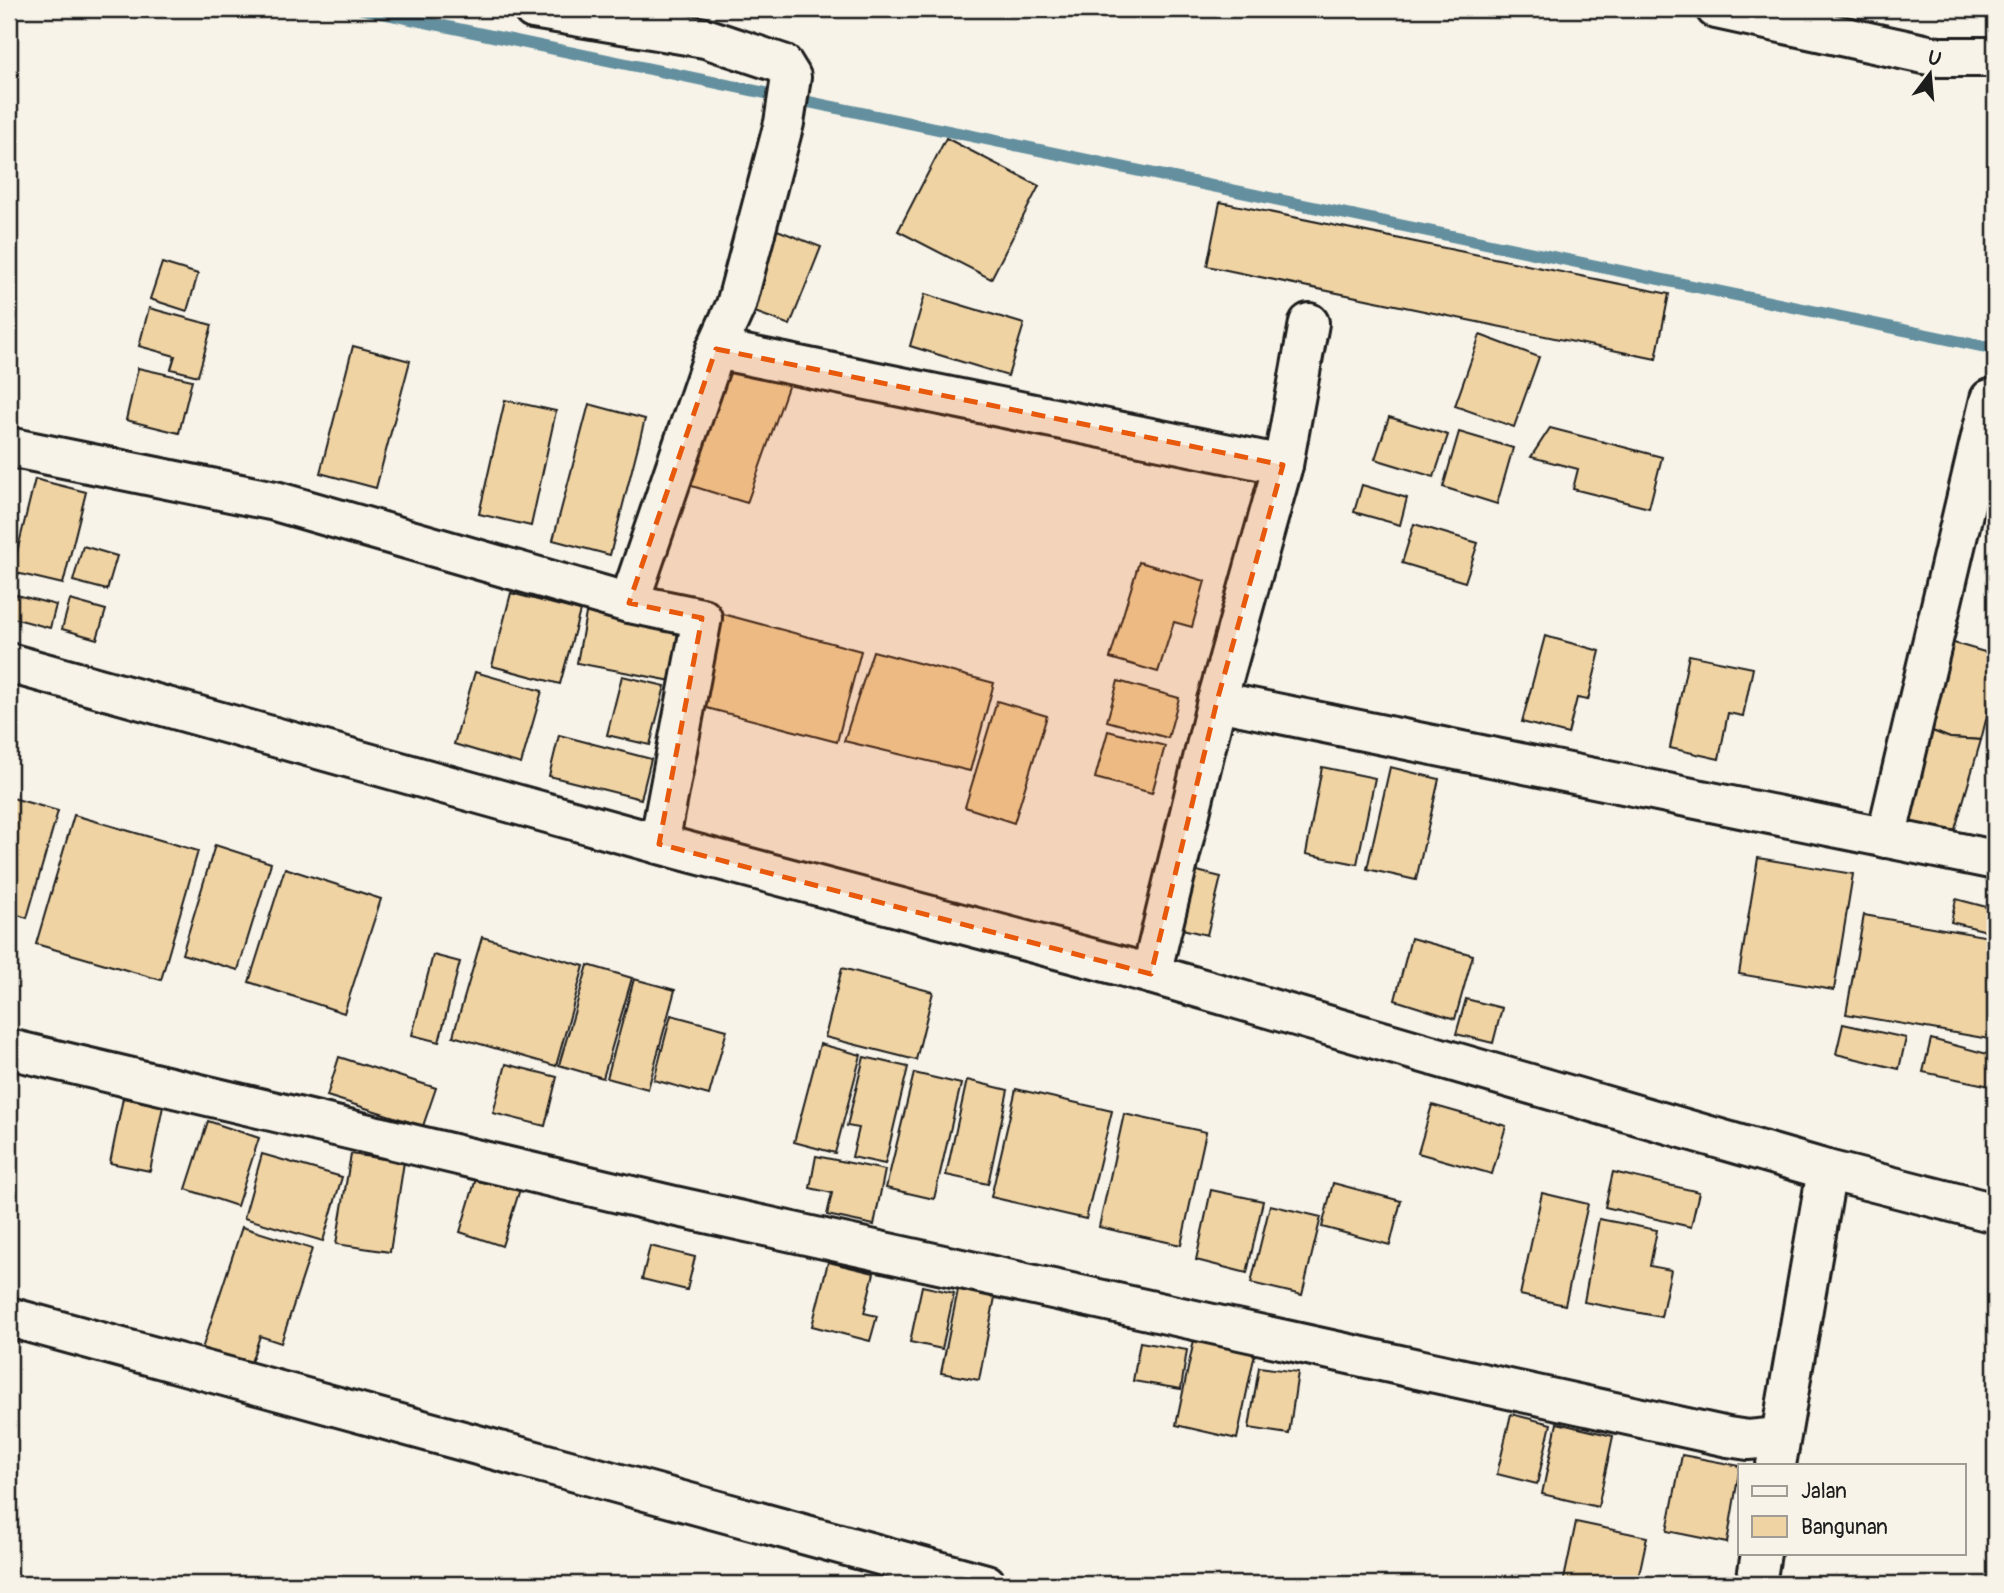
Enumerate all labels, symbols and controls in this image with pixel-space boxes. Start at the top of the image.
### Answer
north arrow [1896,38,1966,108]
text: U [1925,45,1944,72]
legend [1738,1464,1966,1554]
text: Jalan [1801,1478,1847,1505]
text: Bangunan [1801,1514,1888,1541]

